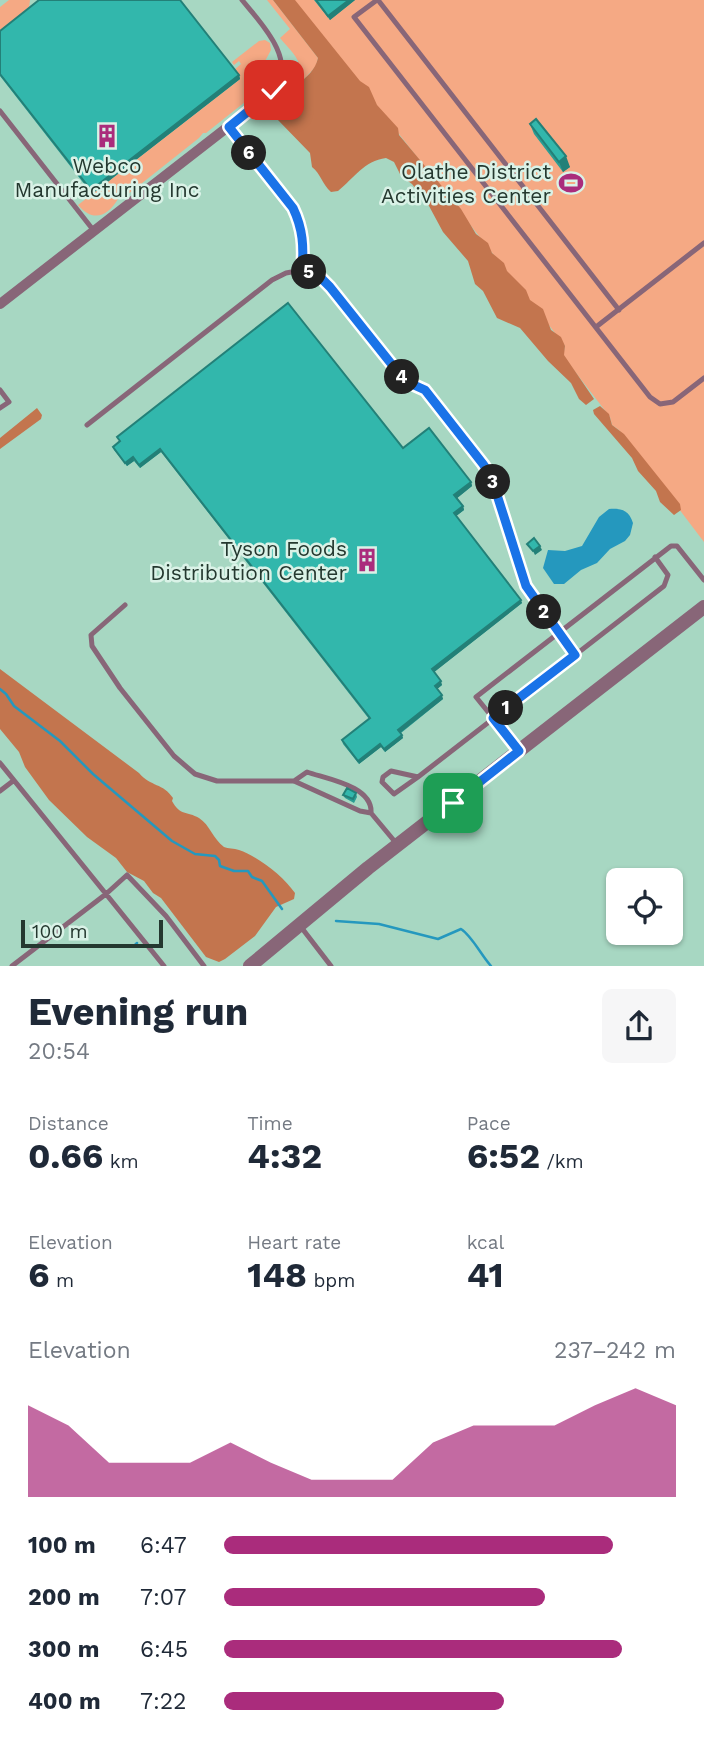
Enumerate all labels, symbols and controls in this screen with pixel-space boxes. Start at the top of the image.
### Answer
pin [244,60,304,120]
icon: check [255,71,293,109]
building icon: Webco Manufacturing Inc [93,122,121,150]
pin: 6 [232,136,266,170]
text: 6 [243,141,254,164]
place label: Webco Manufacturing Inc [14,153,200,202]
place label: Olathe District Activities Center [381,159,551,208]
sports icon: Olathe District Activities Center [557,169,585,197]
pin: 5 [292,254,326,290]
text: 5 [303,260,314,283]
pin: 4 [384,360,420,394]
text: 4 [395,365,408,388]
pin: 3 [476,464,510,500]
text: 3 [487,470,498,493]
place label: Tyson Foods Distribution Center [150,536,347,585]
building icon: Tyson Foods Distribution Center [353,546,381,574]
pin: 2 [526,594,562,630]
text: 2 [538,600,549,623]
pin: 1 [489,690,524,726]
text: 1 [501,696,510,719]
pin [423,773,483,833]
icon: arrive [434,784,472,822]
map controls [606,868,683,945]
button: locate [606,868,683,945]
scale bar [21,917,163,949]
text: 100 m [32,920,88,943]
button: share [602,989,676,1063]
text: Evening run [28,990,248,1034]
text: 20:54 [28,1038,90,1065]
text: Distance [28,1112,109,1135]
text: Time [247,1112,293,1135]
text: Pace [467,1112,511,1135]
text: 0.66 [28,1135,103,1177]
text: 4:32 [247,1135,322,1177]
text: 6:52 [467,1135,540,1177]
text: km [103,1150,139,1173]
text: /km [540,1150,584,1173]
text: Elevation [28,1231,113,1254]
text: Heart rate [247,1231,341,1254]
text: kcal [467,1231,504,1254]
text: 6 [28,1254,50,1296]
text: 148 [247,1254,307,1296]
text: 41 [467,1254,504,1296]
text: m [50,1269,74,1292]
text: bpm [307,1269,355,1292]
text: Elevation [28,1337,131,1364]
text: 237–242 m [554,1337,676,1364]
text: 100 m [28,1532,96,1559]
text: 6:47 [140,1532,187,1559]
text: 200 m [28,1584,100,1611]
text: 7:07 [140,1584,186,1611]
text: 300 m [28,1636,99,1663]
text: 6:45 [140,1636,188,1663]
text: 400 m [28,1688,101,1715]
text: 7:22 [140,1688,187,1715]

